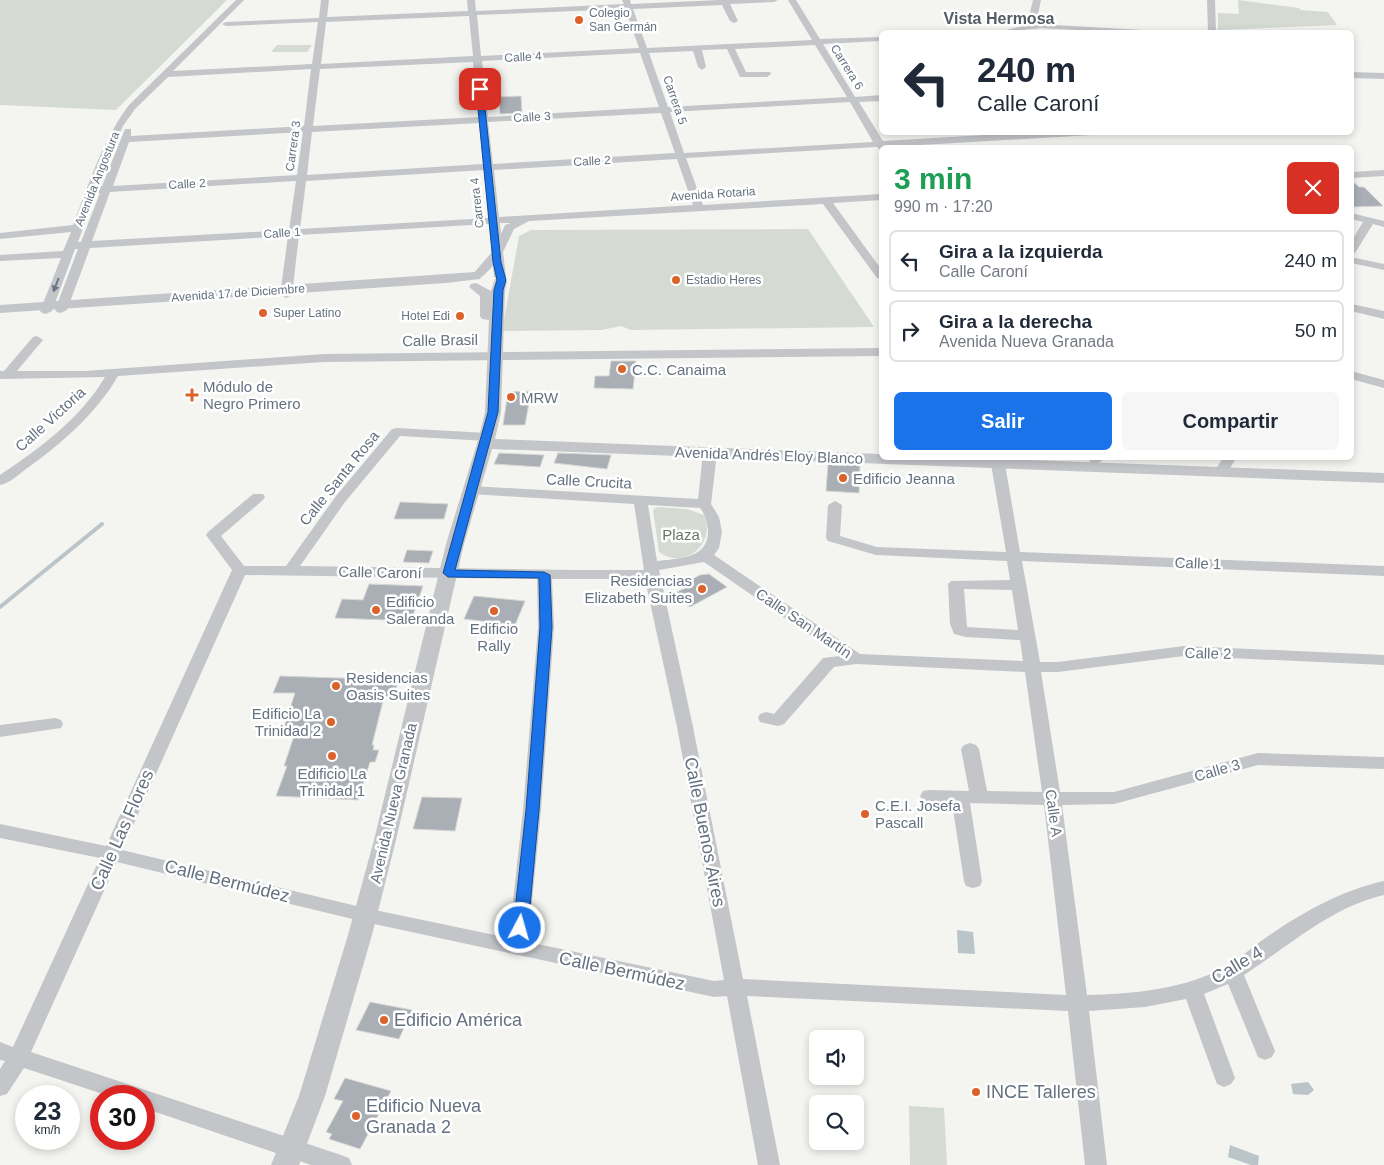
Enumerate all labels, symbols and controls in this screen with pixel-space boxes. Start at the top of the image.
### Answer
place label: Colegio San Germán [589,6,657,34]
district label: Vista Hermosa [944,10,1055,27]
marker: Colegio San Germán [573,14,585,26]
street label: Carrera 6 [828,42,867,92]
street label: Calle 4 [504,49,542,65]
icon: left [894,50,959,115]
text: 240 m [977,50,1076,89]
pin [459,68,501,110]
street label: Carrera 5 [660,74,690,127]
icon: arrive [466,75,494,103]
text: Calle Caroní [977,91,1099,116]
street label: Calle 3 [513,109,551,125]
street label: Carrera 3 [283,120,304,172]
street label: Avenida Angostura [72,129,122,228]
street label: Calle 2 [573,153,611,169]
text: 3 min [894,162,972,195]
button: close [1287,162,1339,214]
street label: Calle 2 [168,176,206,192]
street label: Carrera 4 [467,177,487,229]
street label: Avenida Rotaria [670,184,756,204]
text: 990 m · 17:20 [894,198,993,215]
street label: Calle 1 [263,225,301,241]
text: Gira a la izquierda [939,241,1103,262]
icon: left [896,247,924,275]
text: 240 m [1284,250,1337,271]
text: Calle Caroní [939,263,1028,280]
place label: Estadio Heres [686,273,761,287]
marker: Estadio Heres [670,274,682,286]
one-way arrow [52,278,60,293]
street label: Avenida 17 de Diciembre [171,281,306,305]
place label: Super Latino [273,306,341,320]
marker: Super Latino [257,307,269,319]
place label: Hotel Edi [401,309,450,323]
marker: Hotel Edi [454,310,466,322]
text: Gira a la derecha [939,311,1092,332]
icon: right [896,317,924,345]
text: 50 m [1295,320,1337,341]
street label: Calle Brasil [402,331,478,349]
text: Avenida Nueva Granada [939,333,1114,350]
place label: C.C. Canaima [632,361,727,378]
marker: C.C. Canaima [616,363,628,375]
place label: Módulo de Negro Primero [203,378,301,412]
street label: Calle Victoria [12,383,89,455]
marker: Módulo de Negro Primero [185,388,199,402]
place label: MRW [521,389,559,406]
marker: MRW [505,391,517,403]
button: Salir [894,392,1112,450]
button: Compartir [1122,392,1339,450]
street label: Calle Santa Rosa [296,427,383,529]
street label: Avenida Andrés Eloy Blanco [675,443,863,467]
street label: Calle Crucita [546,470,633,492]
place label: Edificio Jeanna [853,470,955,487]
marker: Edificio Jeanna [837,472,849,484]
park label: Plaza [662,526,700,543]
street label: Calle 1 [1174,554,1222,572]
street label: Calle Caroní [338,563,423,581]
place label: Residencias Elizabeth Suites [584,572,692,606]
marker: Residencias Elizabeth Suites [696,583,708,595]
street label: Calle San Martín [753,585,855,661]
place label: Edificio Saleranda [386,593,455,627]
marker: Edificio Saleranda [370,604,382,616]
marker: Edificio Rally [488,605,500,617]
place label: Edificio Rally [470,620,518,654]
street label: Calle 2 [1185,644,1231,662]
place label: Residencias Oasis Suites [346,669,430,703]
marker: Residencias Oasis Suites [330,680,342,692]
place label: Edificio La Trinidad 2 [252,705,322,739]
marker: Edificio La Trinidad 2 [325,716,337,728]
street label: Avenida Nueva Granada [366,721,420,885]
marker: Edificio La Trinidad 1 [326,750,338,762]
street label: Calle Buenos Aires [681,755,729,909]
street label: Calle 3 [1192,755,1242,785]
place label: Edificio La Trinidad 1 [297,765,367,799]
street label: Calle Las Flores [86,767,158,893]
street label: Calle A [1042,788,1066,838]
place label: C.E.I. Josefa Pascall [875,797,962,831]
marker: C.E.I. Josefa Pascall [859,808,871,820]
street label: Calle Bermúdez [162,856,292,906]
position arrow [493,901,545,953]
street label: Calle 4 [1208,942,1266,988]
street label: Calle Bermúdez [557,948,687,994]
place label: Edificio América [394,1010,523,1030]
marker: Edificio América [378,1014,390,1026]
map controls [809,1030,864,1150]
button: sound [809,1030,864,1085]
place label: INCE Talleres [986,1082,1096,1102]
speed limit sign: 30 [90,1085,155,1150]
marker: INCE Talleres [970,1086,982,1098]
button: search [809,1095,864,1150]
place label: Edificio Nueva Granada 2 [366,1096,482,1137]
text: 23 [34,1097,61,1125]
marker: Edificio Nueva Granada 2 [350,1110,362,1122]
text: km/h [34,1123,61,1137]

